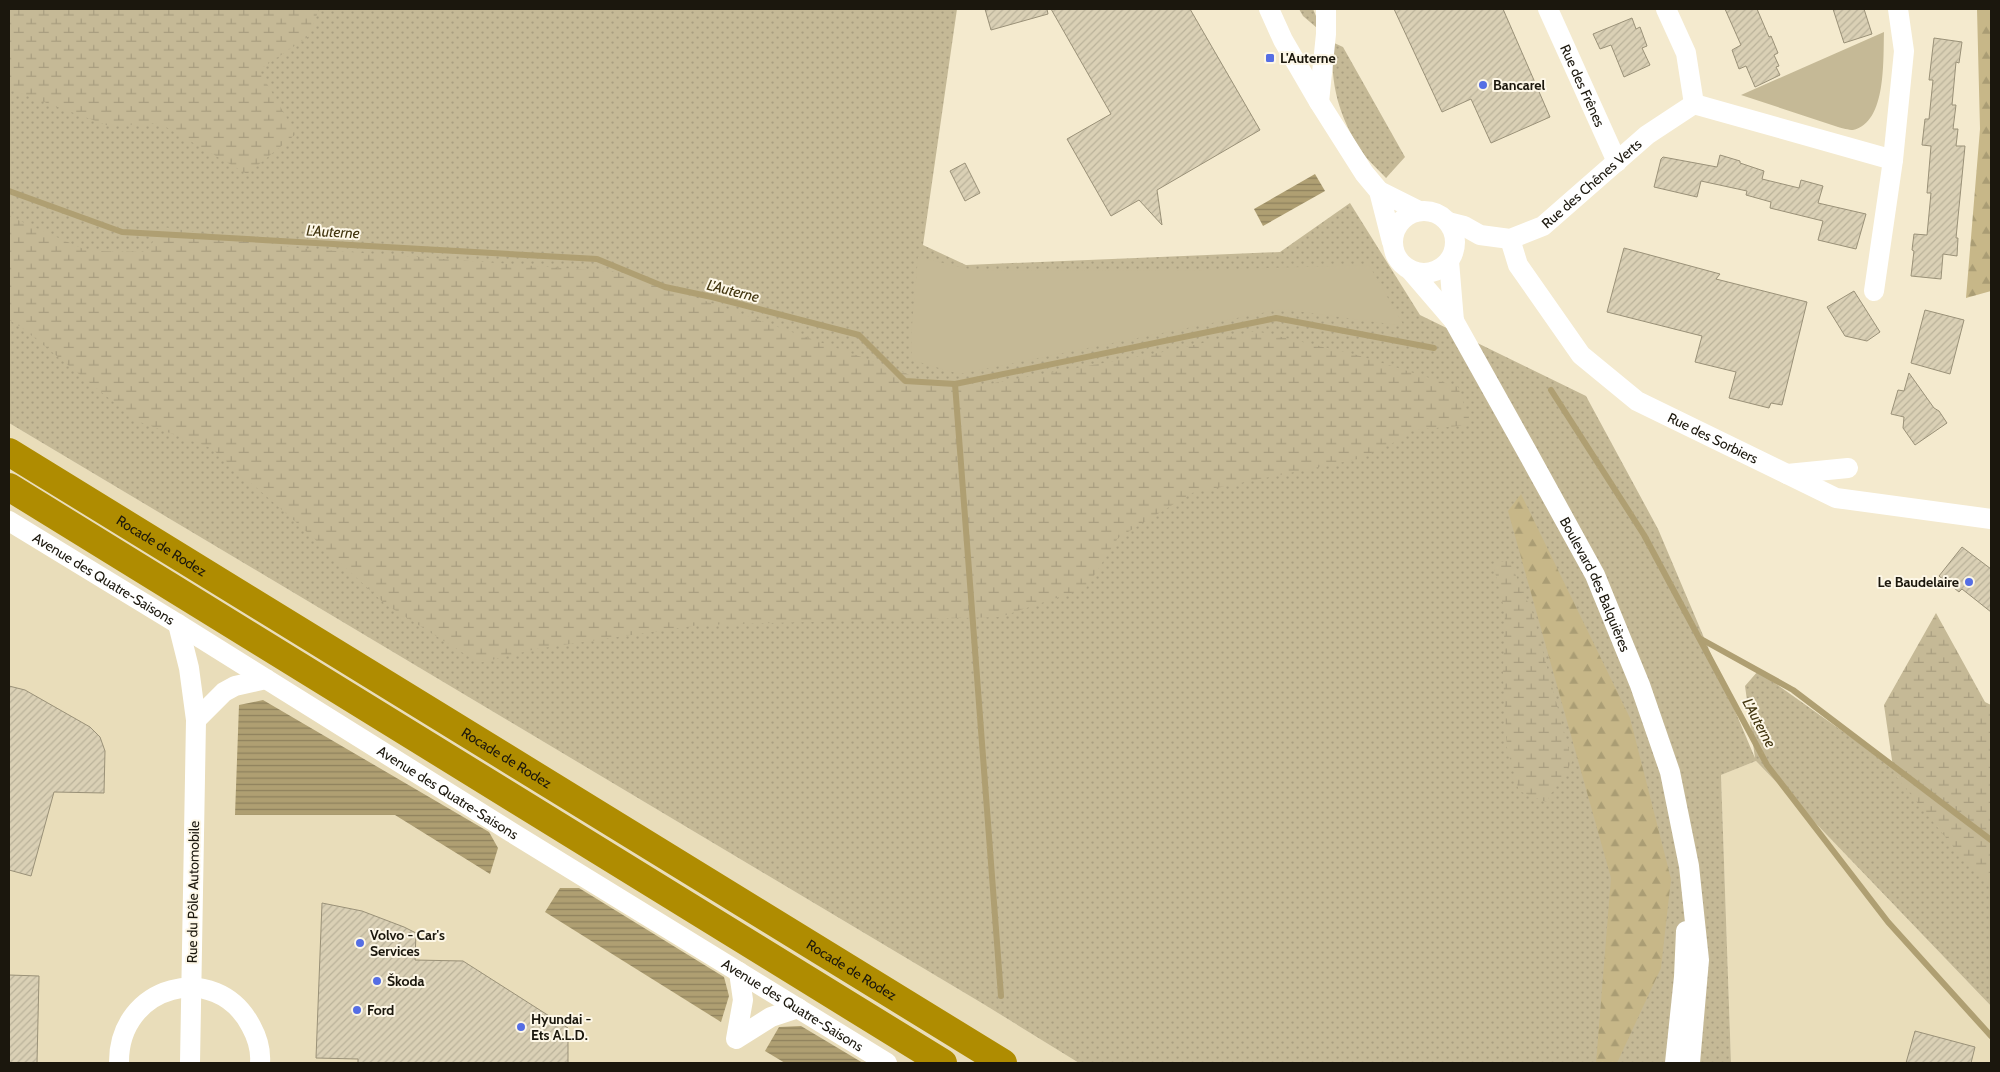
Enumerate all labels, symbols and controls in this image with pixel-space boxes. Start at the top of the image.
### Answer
street label: Rue des Frênes [1556,41,1609,130]
place label: L'Auterne [1280,49,1336,67]
marker: L'Auterne [1264,52,1276,64]
place label: Bancarel [1493,76,1546,94]
marker: Bancarel [1477,79,1489,91]
street label: Rue des Chênes Verts [1538,135,1645,232]
water label: L'Auterne [306,222,360,242]
water label: L'Auterne [705,276,761,306]
street label: Rue des Sorbiers [1665,408,1761,468]
street label: Rocade de Rodez [113,511,210,580]
street label: Boulevard des Balquières [1556,514,1635,655]
street label: Avenue des Quatre-Saisons [29,529,178,629]
place label: Le Baudelaire [1877,573,1959,591]
marker: Le Baudelaire [1963,576,1975,588]
water label: L'Auterne [1739,695,1780,751]
street label: Rocade de Rodez [458,723,555,793]
street label: Avenue des Quatre-Saisons [374,742,522,843]
street label: Rue du Pôle Automobile [183,821,203,963]
place label: Volvo - Car's Services [370,926,445,960]
street label: Rocade de Rodez [803,935,900,1005]
marker: Volvo - Car's Services [354,937,366,949]
street label: Avenue des Quatre-Saisons [718,955,867,1055]
place label: Škoda [387,972,425,990]
marker: Škoda [371,975,383,987]
place label: Ford [367,1001,394,1019]
marker: Ford [351,1004,363,1016]
place label: Hyundai - Ets A.L.D. [531,1010,592,1044]
marker: Hyundai - Ets A.L.D. [515,1021,527,1033]

